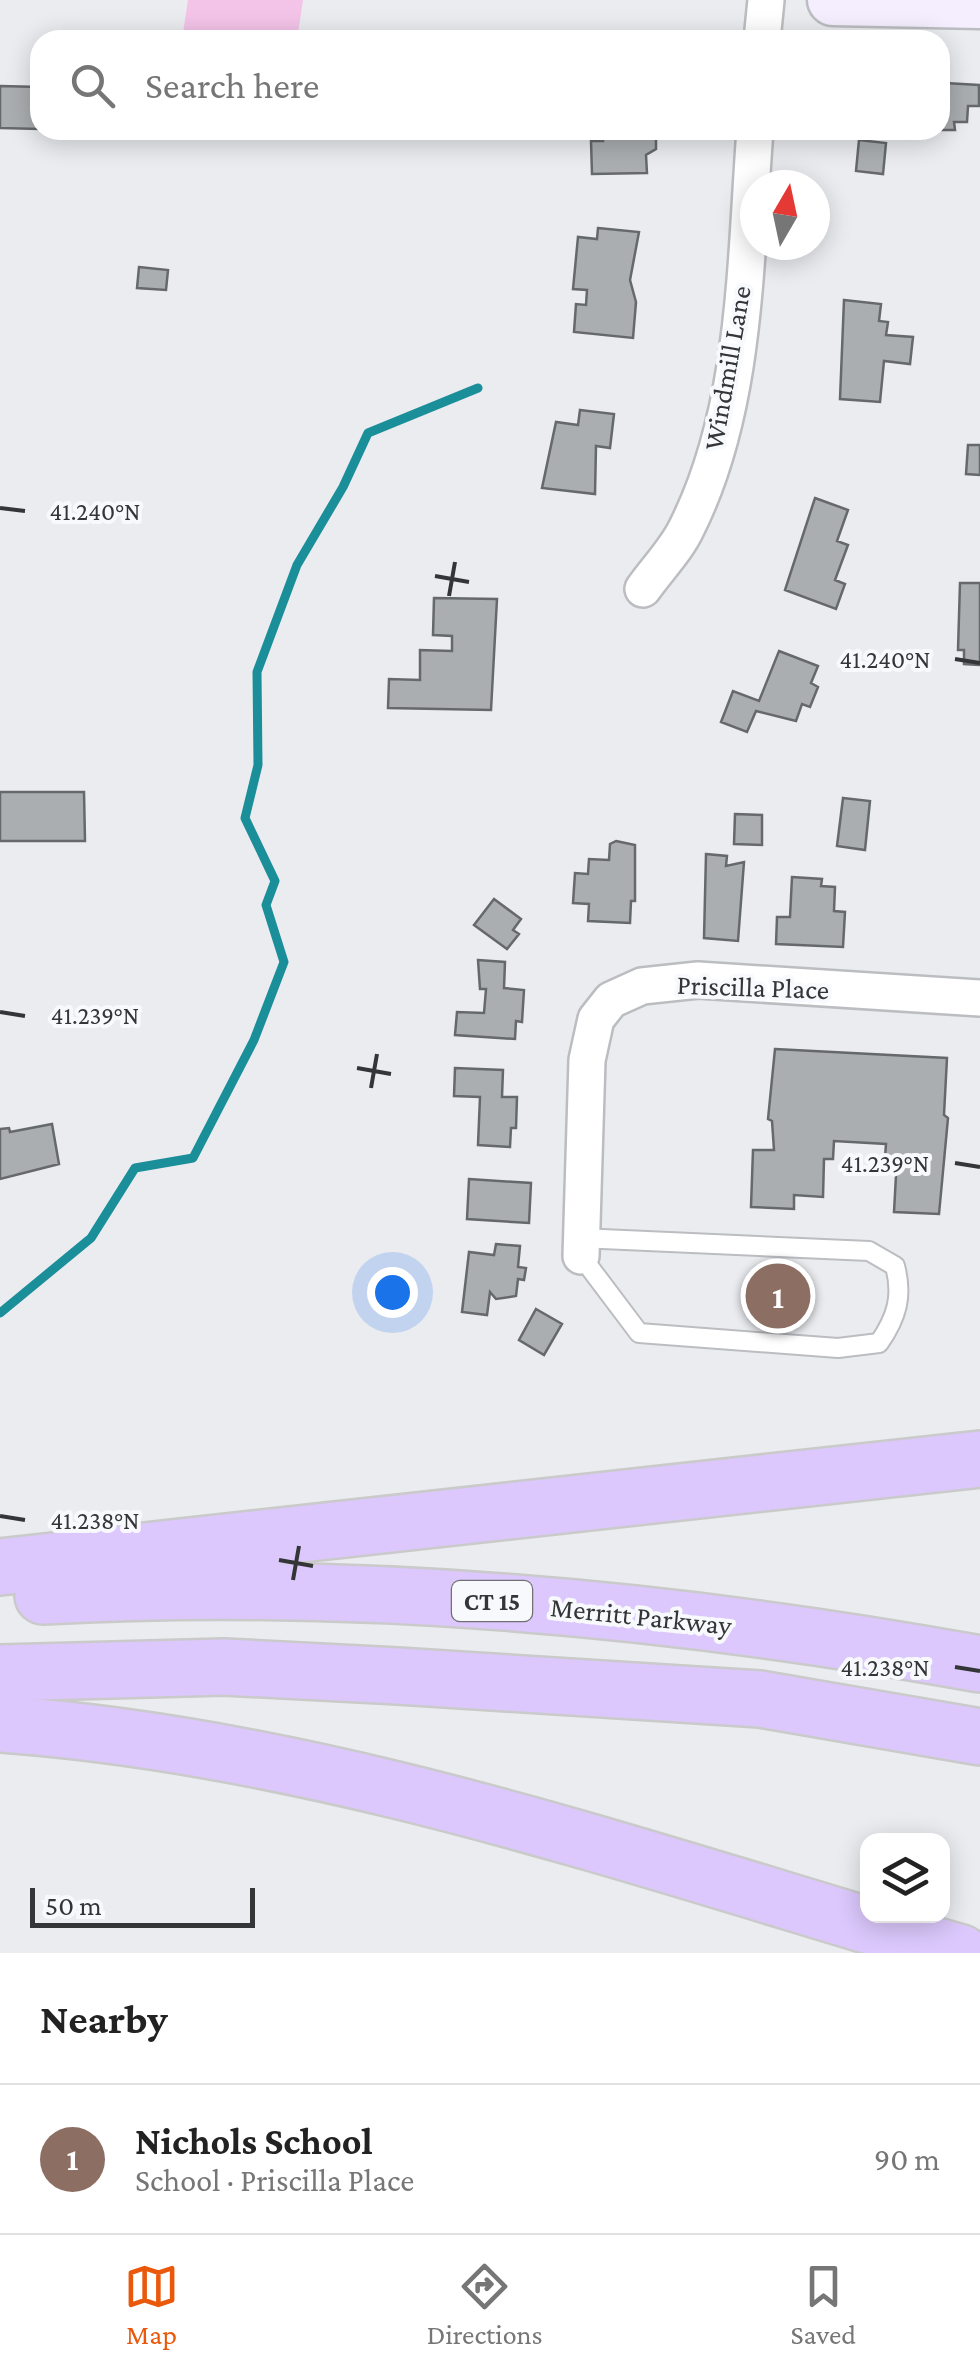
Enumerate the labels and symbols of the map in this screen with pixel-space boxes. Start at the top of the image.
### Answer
north arrow [740,170,830,260]
street label: Windmill Lane [697,283,757,453]
text: 41.240°N [50,498,140,525]
text: 41.240°N [840,646,930,673]
street label: Priscilla Place [676,969,830,1005]
text: 41.239°N [51,1002,139,1029]
text: 41.239°N [841,1150,929,1177]
pin: 1 [746,1258,810,1334]
your location [367,1267,418,1318]
text: 41.238°N [50,1507,140,1534]
road number: CT 15 [452,1581,532,1621]
street label: Merritt Parkway [549,1591,734,1641]
text: 41.238°N [840,1654,930,1681]
scale bar [30,1883,255,1928]

